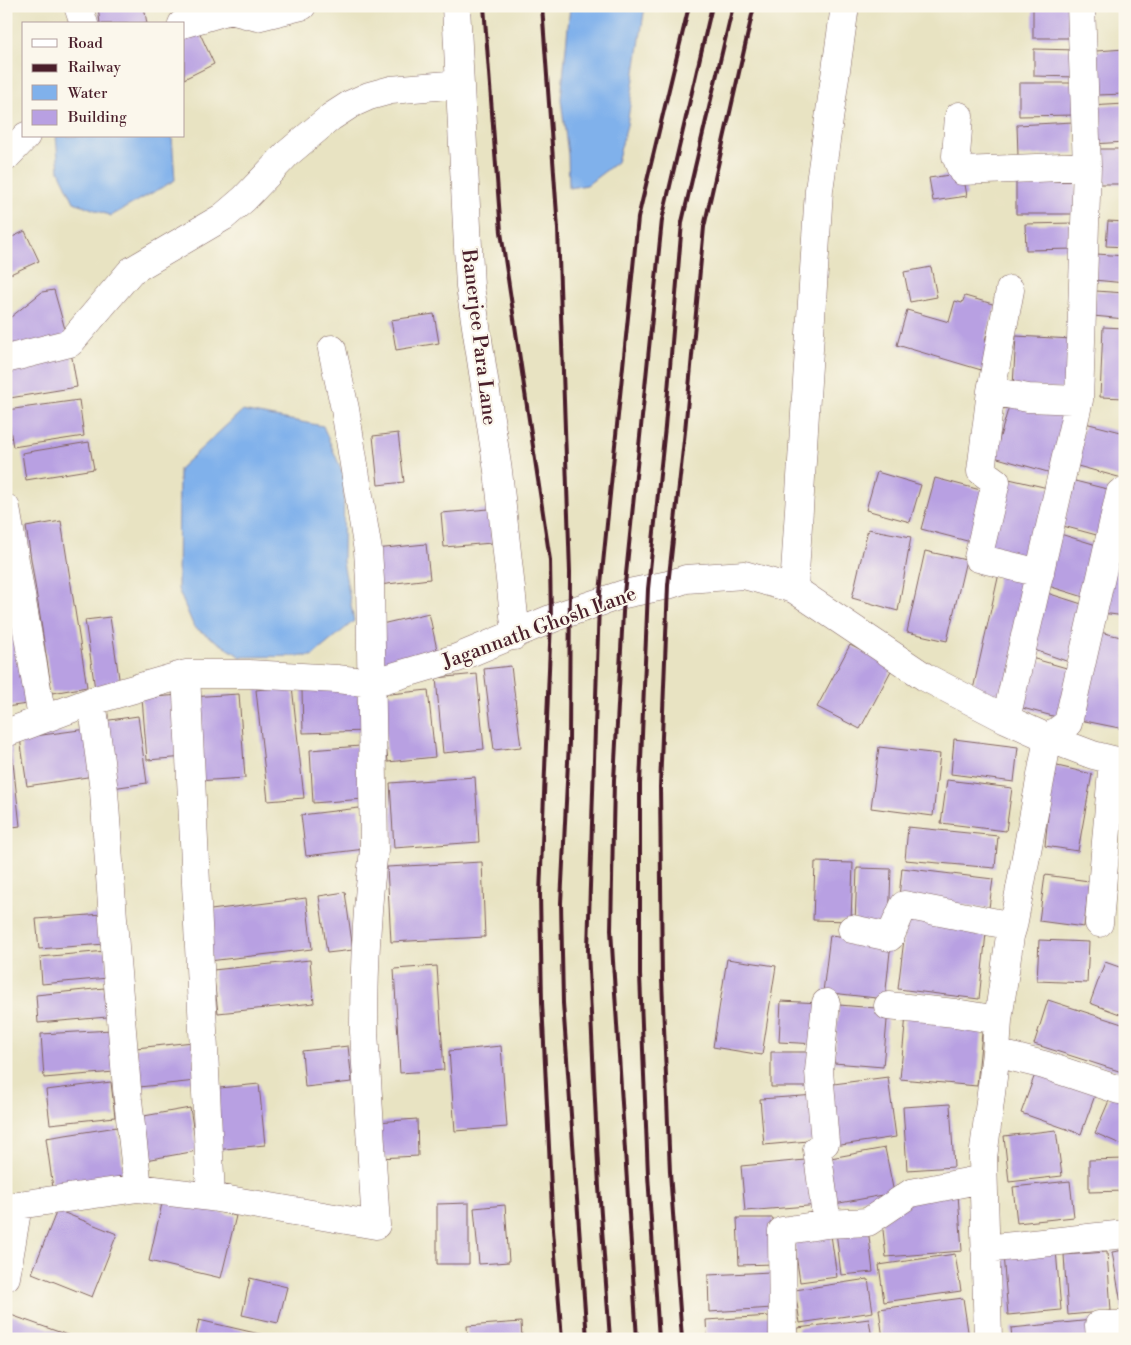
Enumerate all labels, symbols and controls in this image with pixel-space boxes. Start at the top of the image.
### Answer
legend [22,22,185,138]
text: Road [68,34,103,53]
text: Railway [68,58,122,77]
text: Water [67,84,108,103]
text: Building [67,108,127,127]
street label: Banerjee Para Lane [455,247,502,427]
street label: Jagannath Ghosh Lane [438,582,640,675]

